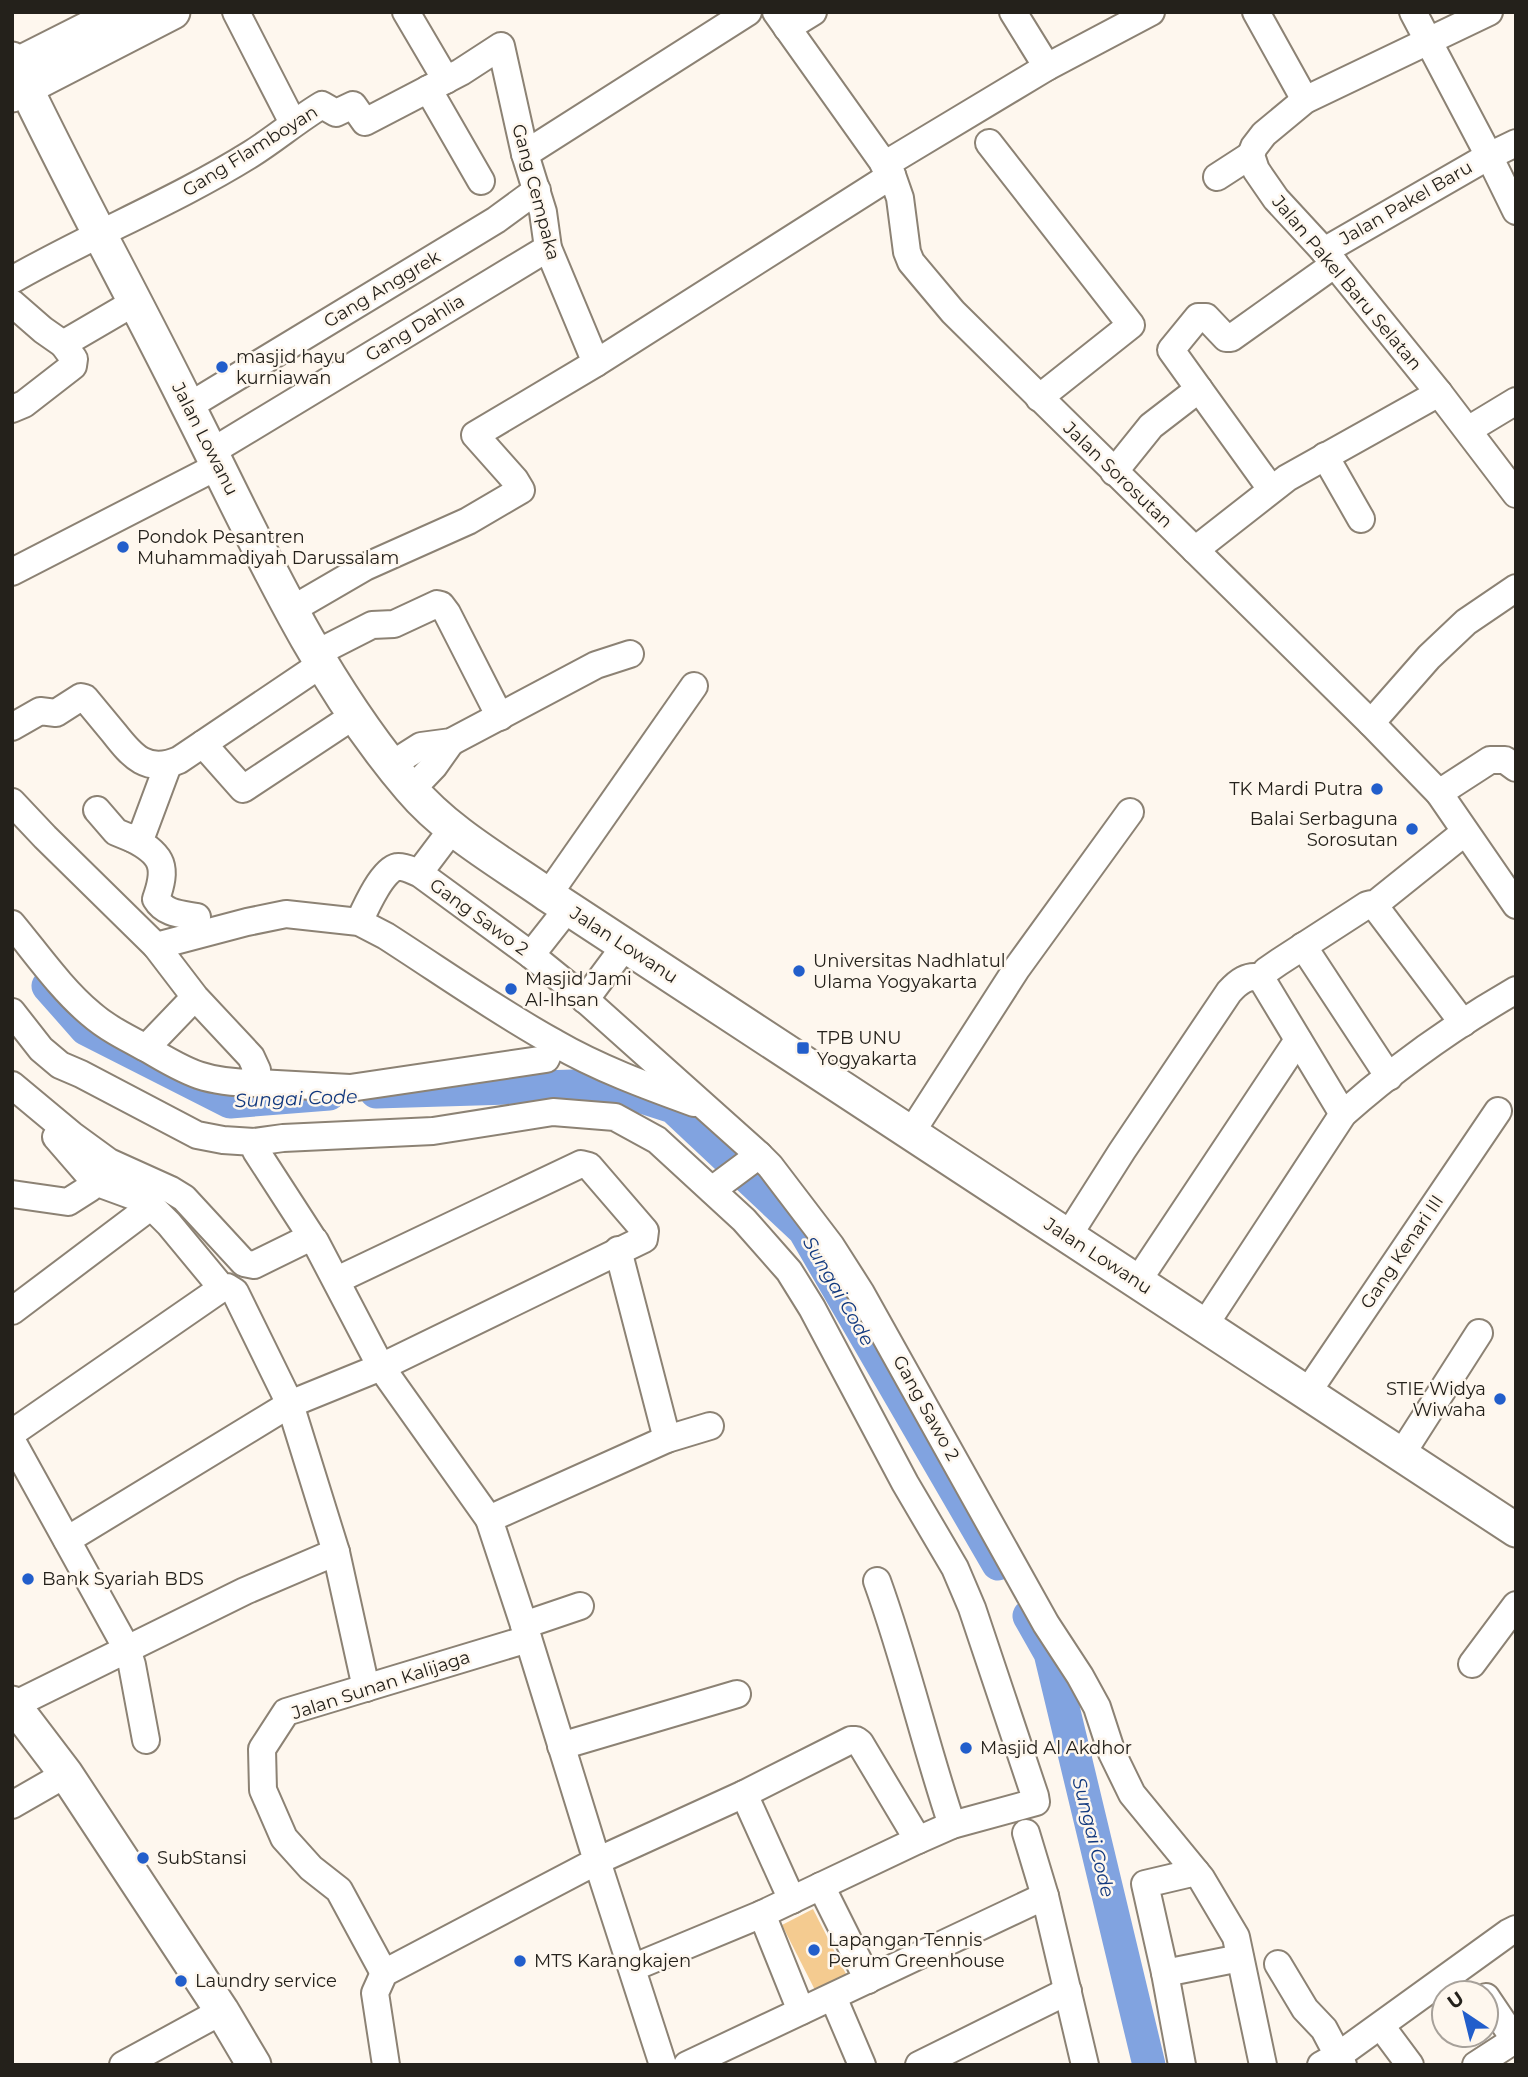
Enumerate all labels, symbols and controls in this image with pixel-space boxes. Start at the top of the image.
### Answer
street label: Gang Flamboyan [178,101,322,201]
street label: Gang Cempaka [507,122,565,262]
street label: Jalan Pakel Baru [1335,156,1476,250]
street label: Jalan Pakel Baru Selatan [1267,190,1427,375]
street label: Gang Anggrek [320,245,444,332]
street label: Gang Dahlia [361,290,469,366]
place label: masjid hayu kurniawan [236,346,346,389]
marker: masjid hayu kurniawan [214,359,230,375]
street label: Jalan Lowanu [167,378,243,499]
street label: Jalan Sorosutan [1058,417,1177,533]
place label: Pondok Pesantren Muhammadiyah Darussalam [137,526,399,569]
marker: Pondok Pesantren Muhammadiyah Darussalam [115,539,131,555]
place label: TK Mardi Putra [1229,778,1363,800]
marker: TK Mardi Putra [1369,781,1385,797]
place label: Balai Serbaguna Sorosutan [1250,808,1398,851]
marker: Balai Serbaguna Sorosutan [1404,821,1420,837]
street label: Gang Sawo 2 [425,874,533,960]
street label: Jalan Lowanu [565,902,682,988]
place label: Universitas Nadhlatul Ulama Yogyakarta [813,950,1006,993]
marker: Universitas Nadhlatul Ulama Yogyakarta [791,963,807,979]
place label: Masjid Jami Al-Ihsan [525,968,632,1011]
marker: Masjid Jami Al-Ihsan [503,981,519,997]
place label: TPB UNU Yogyakarta [817,1027,917,1070]
marker: TPB UNU Yogyakarta [795,1040,811,1056]
water label: Sungai Code [234,1085,358,1112]
street label: Gang Kenari III [1356,1191,1448,1313]
street label: Jalan Lowanu [1039,1213,1156,1299]
water label: Sungai Code [798,1232,879,1350]
street label: Gang Sawo 2 [888,1351,964,1465]
place label: STIE Widya Wiwaha [1386,1378,1486,1421]
marker: STIE Widya Wiwaha [1492,1391,1508,1407]
place label: Bank Syariah BDS [42,1568,204,1590]
marker: Bank Syariah BDS [20,1571,36,1587]
street label: Jalan Sunan Kalijaga [288,1646,473,1725]
place label: Masjid Al Akdhor [980,1737,1132,1759]
marker: Masjid Al Akdhor [958,1740,974,1756]
water label: Sungai Code [1068,1775,1120,1899]
place label: SubStansi [157,1847,247,1869]
marker: SubStansi [135,1850,151,1866]
place label: Lapangan Tennis Perum Greenhouse [828,1929,1005,1972]
marker: Lapangan Tennis Perum Greenhouse [806,1942,822,1958]
place label: MTS Karangkajen [534,1950,691,1972]
marker: MTS Karangkajen [512,1953,528,1969]
place label: Laundry service [195,1970,337,1992]
marker: Laundry service [173,1973,189,1989]
north arrow [1430,1979,1500,2049]
text: U [1443,1987,1468,2014]

